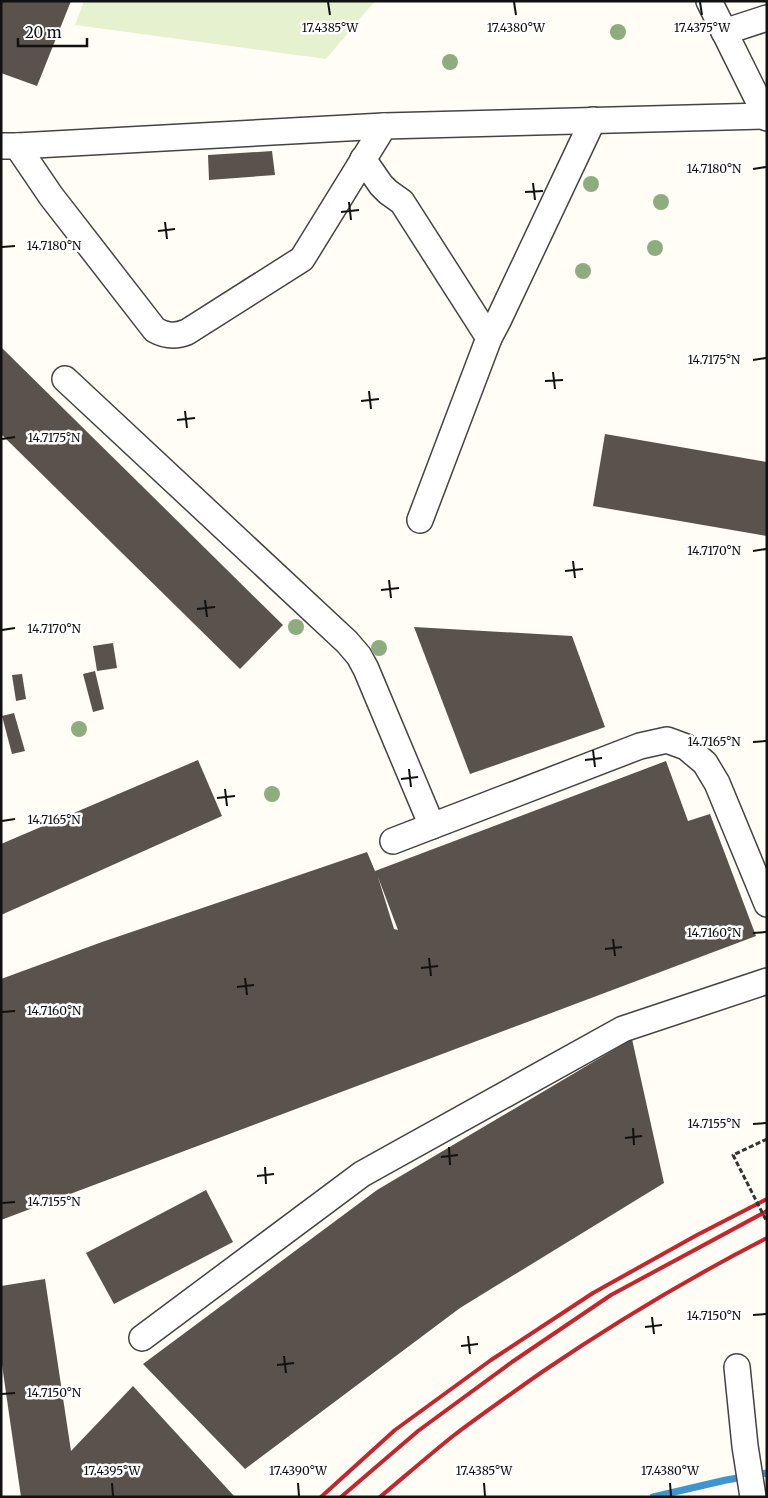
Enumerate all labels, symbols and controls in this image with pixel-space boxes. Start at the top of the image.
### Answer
scale bar [18,15,86,47]
text: 17.4385°W [302,20,359,35]
text: 17.4380°W [487,20,546,35]
text: 17.4375°W [674,20,731,35]
text: 20 m [25,23,62,42]
text: 14.7180°N [687,161,742,176]
text: 14.7180°N [27,238,82,253]
text: 14.7175°N [688,352,741,367]
text: 14.7175°N [28,430,81,445]
text: 14.7170°N [687,543,742,558]
text: 14.7170°N [27,621,82,636]
text: 14.7165°N [687,734,741,749]
text: 14.7165°N [27,812,81,827]
text: 14.7160°N [687,925,742,940]
text: 14.7160°N [27,1003,82,1018]
text: 14.7155°N [688,1116,741,1131]
text: 14.7155°N [28,1194,81,1209]
text: 14.7150°N [687,1308,742,1323]
text: 14.7150°N [27,1385,82,1400]
text: 17.4395°W [84,1463,141,1478]
text: 17.4390°W [269,1463,328,1478]
text: 17.4385°W [456,1463,513,1478]
text: 17.4380°W [641,1463,700,1478]

